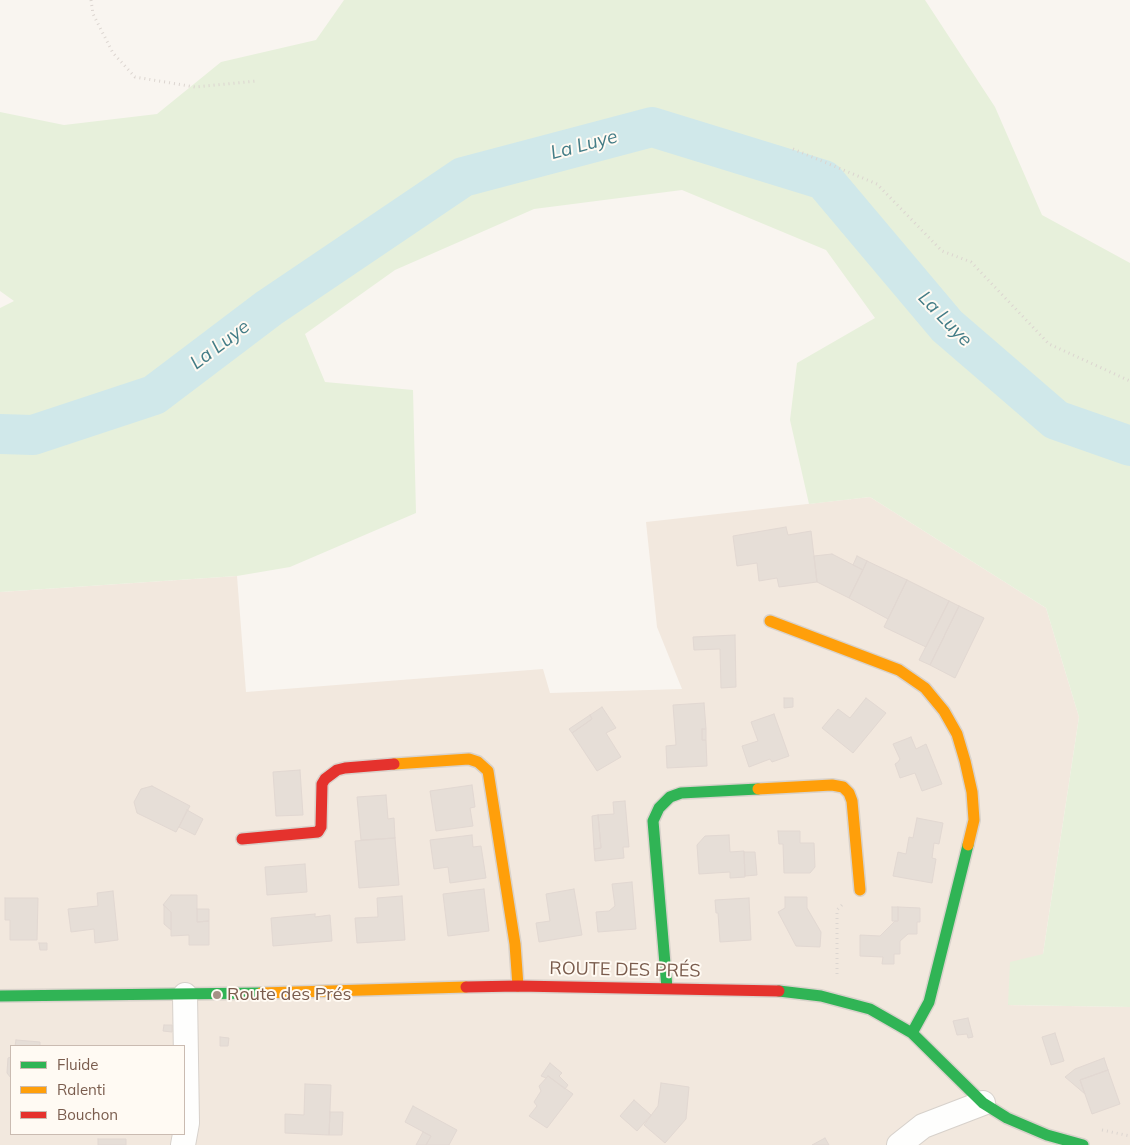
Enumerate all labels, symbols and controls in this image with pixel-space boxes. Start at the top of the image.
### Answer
water label: La Luye [548,125,620,165]
water label: La Luye [913,287,977,351]
water label: La Luye [186,315,254,375]
street label: ROUTE DES PRÉS [549,958,701,982]
place label: Route des Prés [227,984,352,1006]
marker: Route des Prés [211,989,223,1001]
legend [10,1045,185,1135]
text: Fluide [57,1055,98,1074]
text: Ralenti [57,1080,106,1099]
text: Bouchon [57,1105,118,1124]

